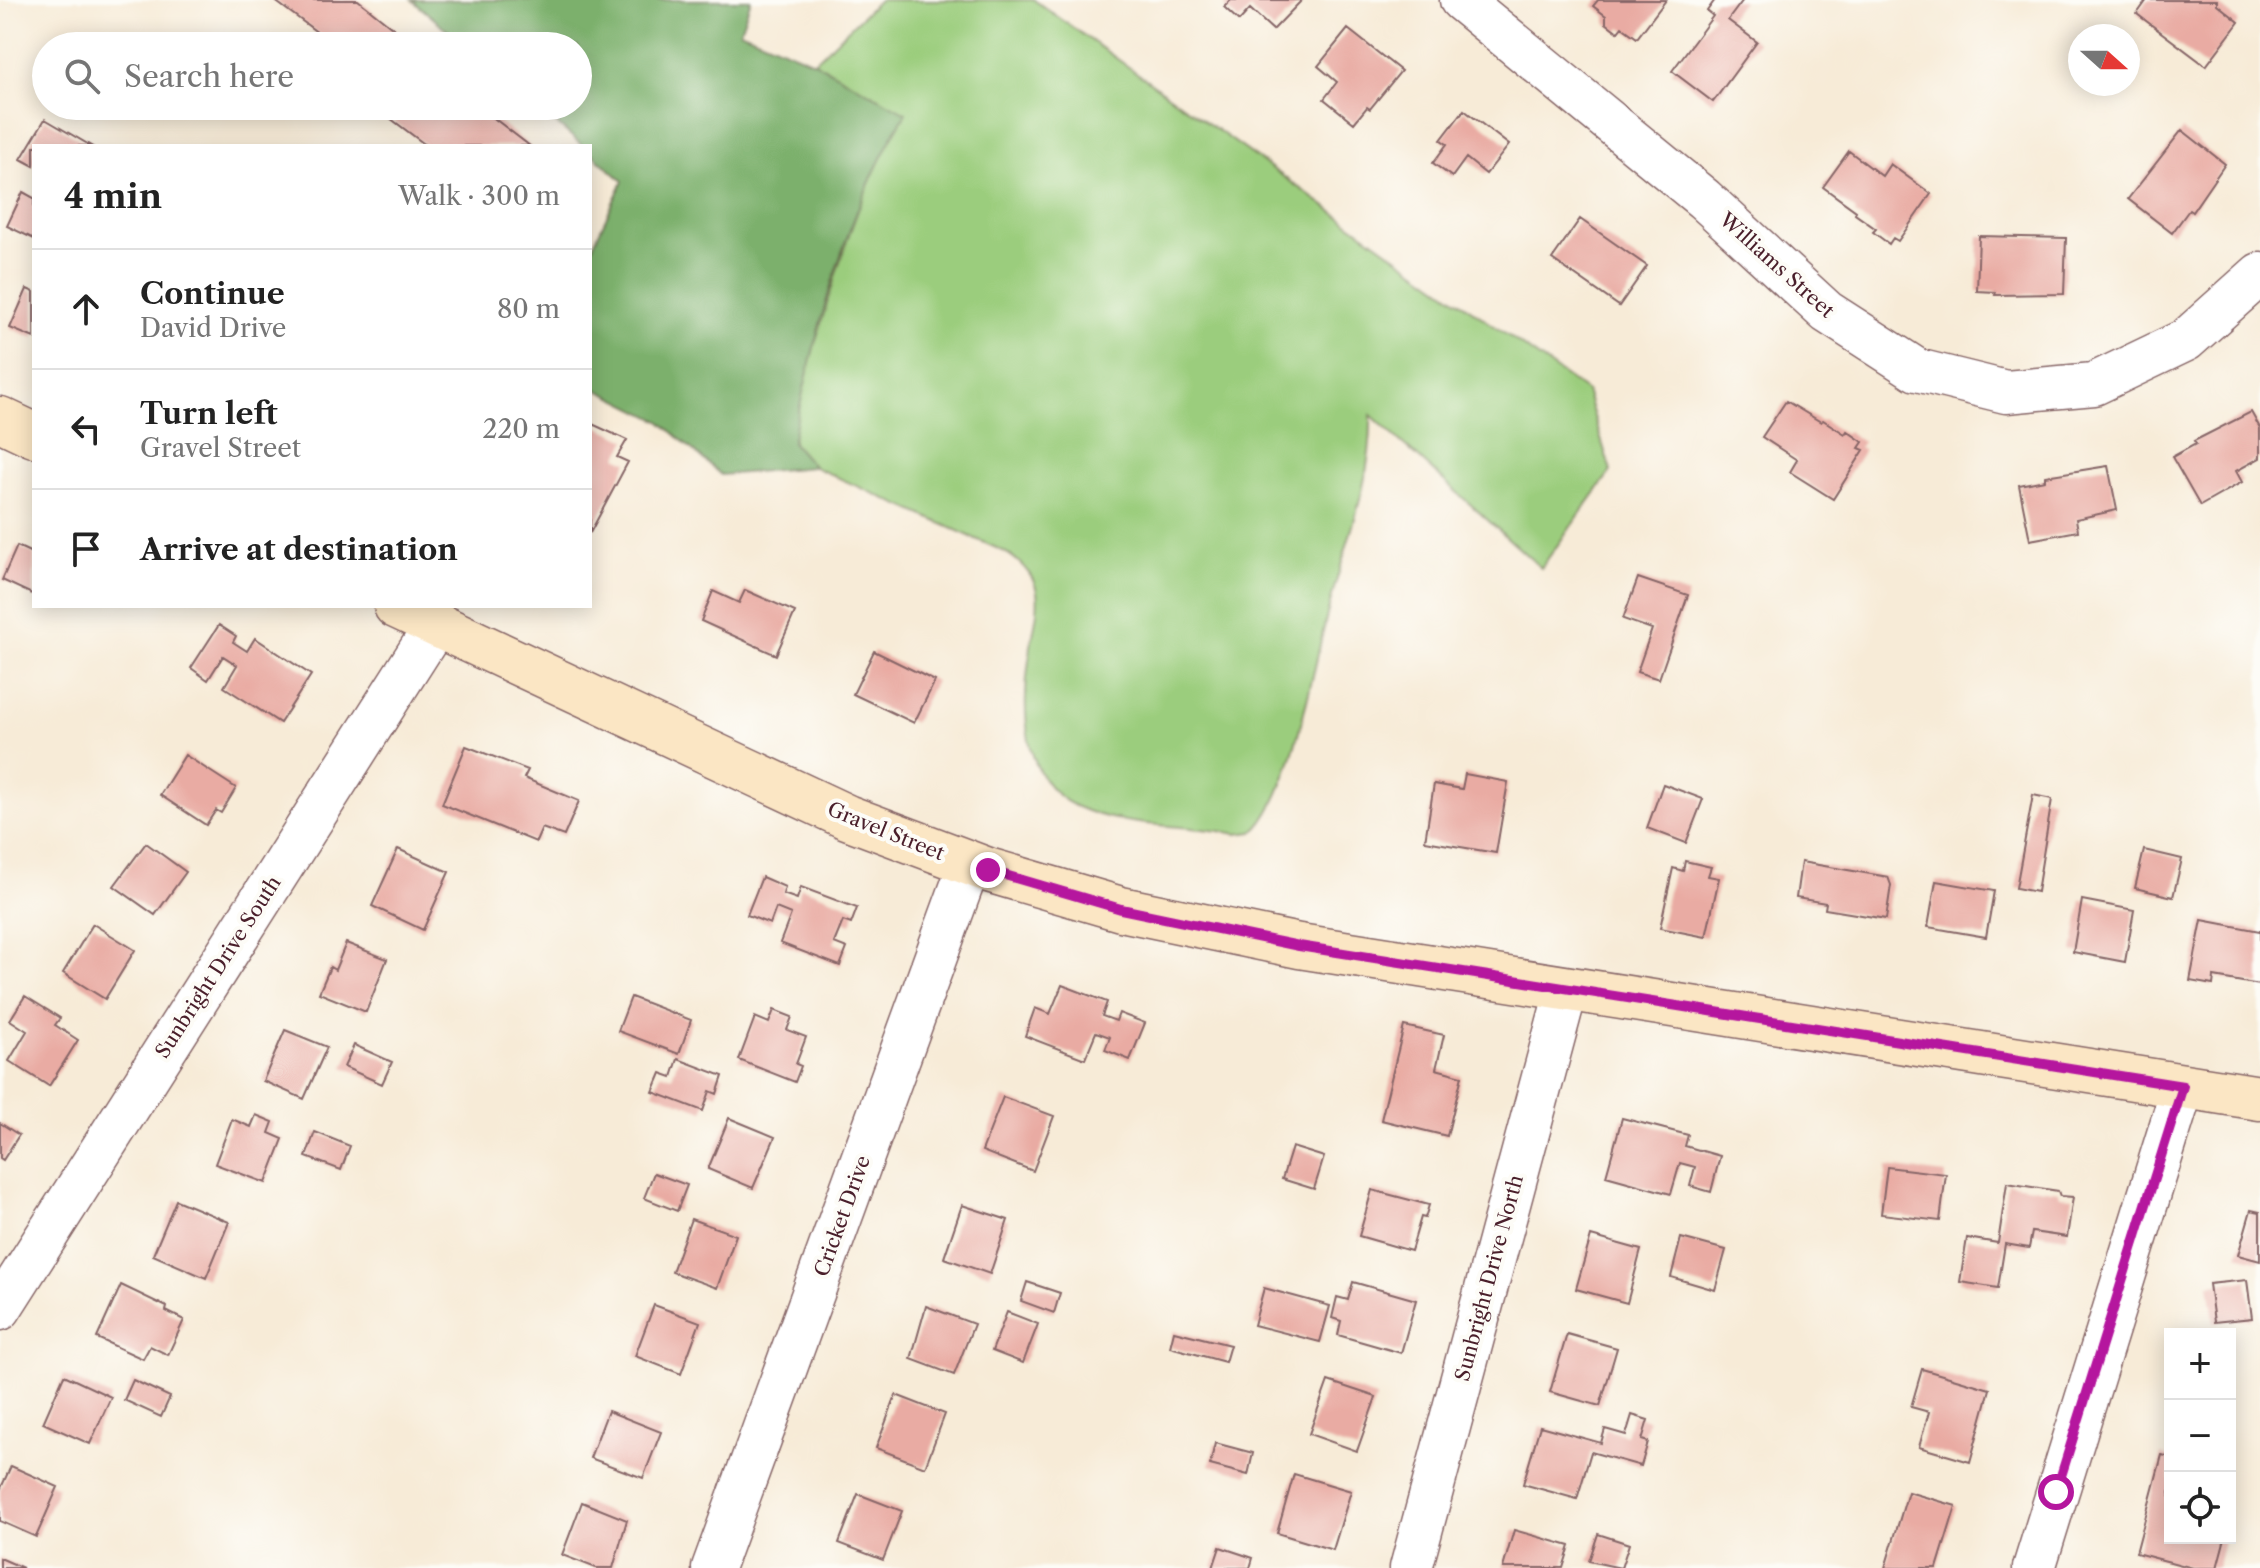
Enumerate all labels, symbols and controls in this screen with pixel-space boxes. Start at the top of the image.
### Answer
north arrow [2068,24,2140,96]
search box [32,32,592,120]
icon: search [60,54,104,98]
text: Search here [124,58,294,95]
text: 4 min [64,175,162,217]
text: Walk · 300 m [398,180,560,212]
street label: Williams Street [1714,207,1839,323]
text: Continue [140,275,285,312]
icon: ahead [64,287,108,331]
text: 80 m [497,293,560,325]
text: David Drive [140,312,286,344]
text: Turn left [140,395,277,432]
icon: left [64,407,108,451]
text: 220 m [482,413,560,445]
text: Gravel Street [140,432,301,464]
icon: arrive [64,527,108,571]
text: Arrive at destination [140,531,458,568]
street label: Gravel Street [824,797,948,865]
route end [970,852,1006,888]
street label: Sunbright Drive South [150,871,286,1063]
street label: Cricket Drive [809,1152,875,1280]
street label: Sunbright Drive North [1450,1172,1528,1384]
map controls [2164,1328,2236,1544]
button: + [2164,1328,2236,1400]
button: − [2164,1400,2236,1472]
button: locate [2164,1472,2236,1544]
route start [2038,1474,2074,1510]

